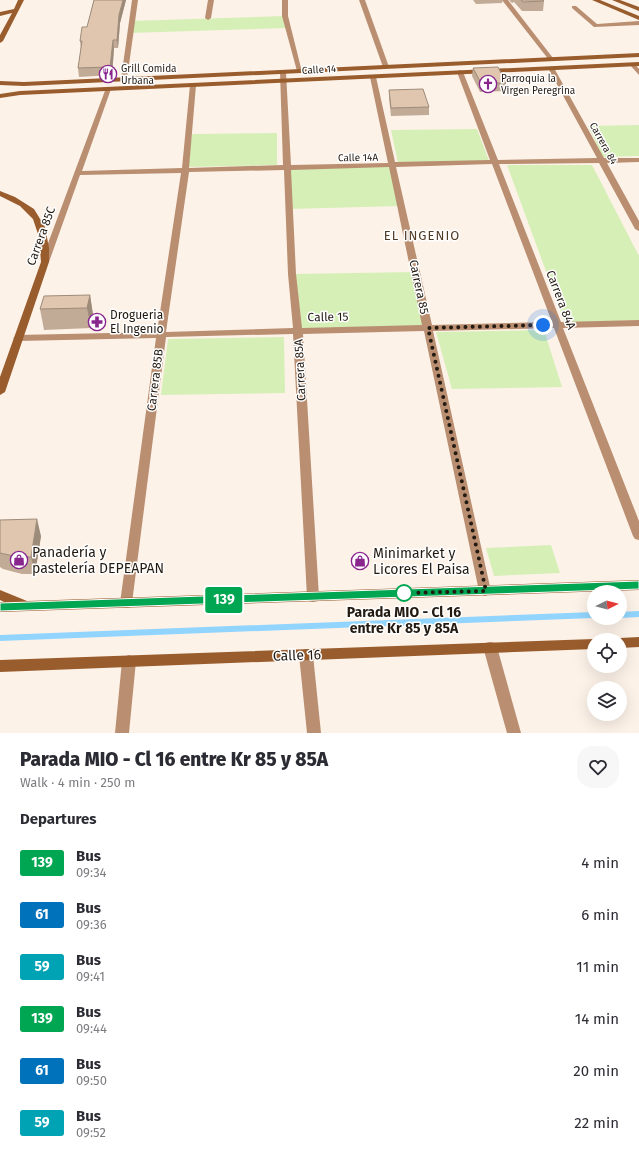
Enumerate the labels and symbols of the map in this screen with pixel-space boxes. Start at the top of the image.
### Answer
place label: Grill Comida Urbana [121,63,177,87]
street label: Calle 14 [302,63,337,77]
restaurant icon: Grill Comida Urbana [98,64,118,84]
place label: Parroquia la Virgen Peregrina [501,73,575,97]
church icon: Parroquia la Virgen Peregrina [478,74,498,94]
street label: Carrera 84 [587,120,620,167]
street label: Calle 14A [338,152,378,164]
street label: Carrera 85C [24,204,58,267]
district label: EL INGENIO [384,228,460,243]
street label: Carrera 85 [406,259,432,315]
street label: Carrera 84A [543,268,579,332]
place label: Drogueria El Ingenio [110,308,164,336]
street label: Calle 15 [307,310,349,324]
pharmacy icon: Drogueria El Ingenio [87,312,107,332]
your location [533,315,553,335]
street label: Carrera 85A [291,339,309,401]
street label: Carrera 85B [144,348,166,412]
place label: Panadería y pastelería DEPEAPAN [32,544,164,577]
place label: Minimarket y Licores El Paisa [373,545,470,578]
shop icon: Panadería y pastelería DEPEAPAN [9,550,29,570]
shop icon: Minimarket y Licores El Paisa [350,551,370,571]
marker: Parada MIO - Cl 16 entre Kr 85 y 85A [395,584,413,602]
north arrow [587,585,627,625]
line badge: 139 [201,587,247,613]
place label: Parada MIO - Cl 16 entre Kr 85 y 85A [347,604,461,637]
street label: Calle 16 [273,646,321,665]

